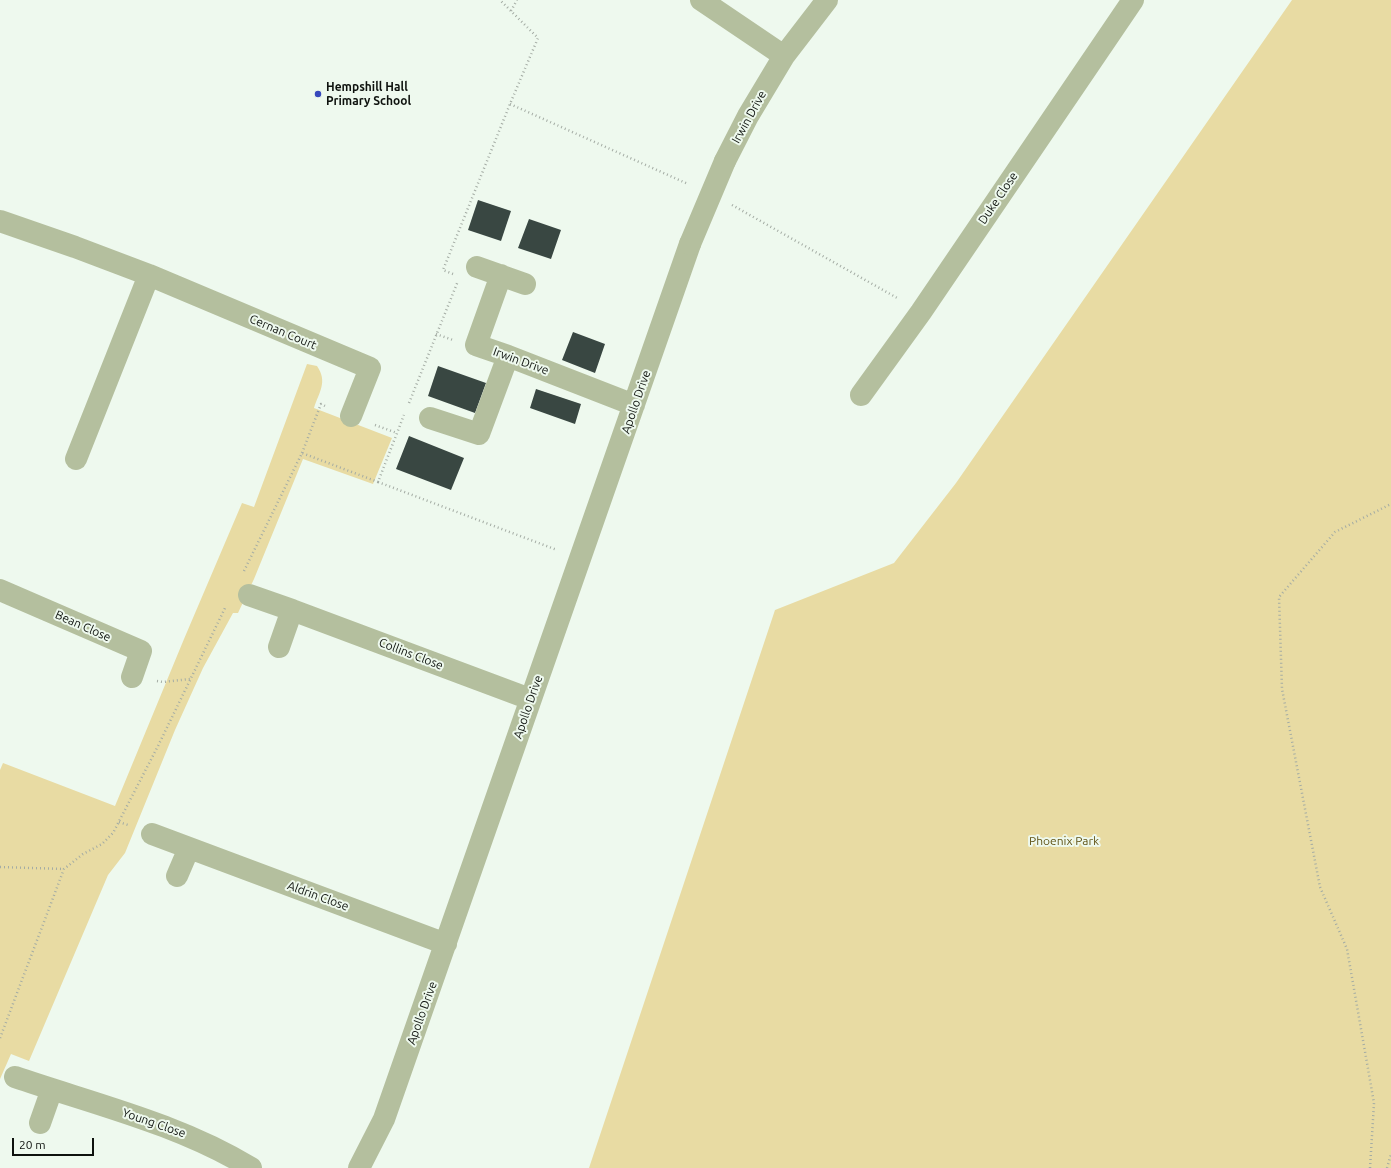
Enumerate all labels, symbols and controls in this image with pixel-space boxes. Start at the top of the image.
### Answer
place label: Hempshill Hall Primary School [326,80,411,108]
street label: Irwin Drive [729,88,769,146]
marker: Hempshill Hall Primary School [313,89,323,99]
street label: Duke Close [975,169,1021,227]
street label: Cernan Court [247,311,319,353]
street label: Irwin Drive [491,344,551,378]
street label: Apollo Drive [618,368,654,436]
street label: Bean Close [53,607,113,645]
street label: Collins Close [377,635,445,673]
street label: Apollo Drive [510,673,546,741]
park label: Phoenix Park [1029,834,1099,848]
street label: Aldrin Close [285,878,351,914]
street label: Apollo Drive [404,979,440,1047]
street label: Young Close [120,1105,188,1141]
scale bar [14,1130,96,1156]
text: 20 m [19,1138,46,1151]

